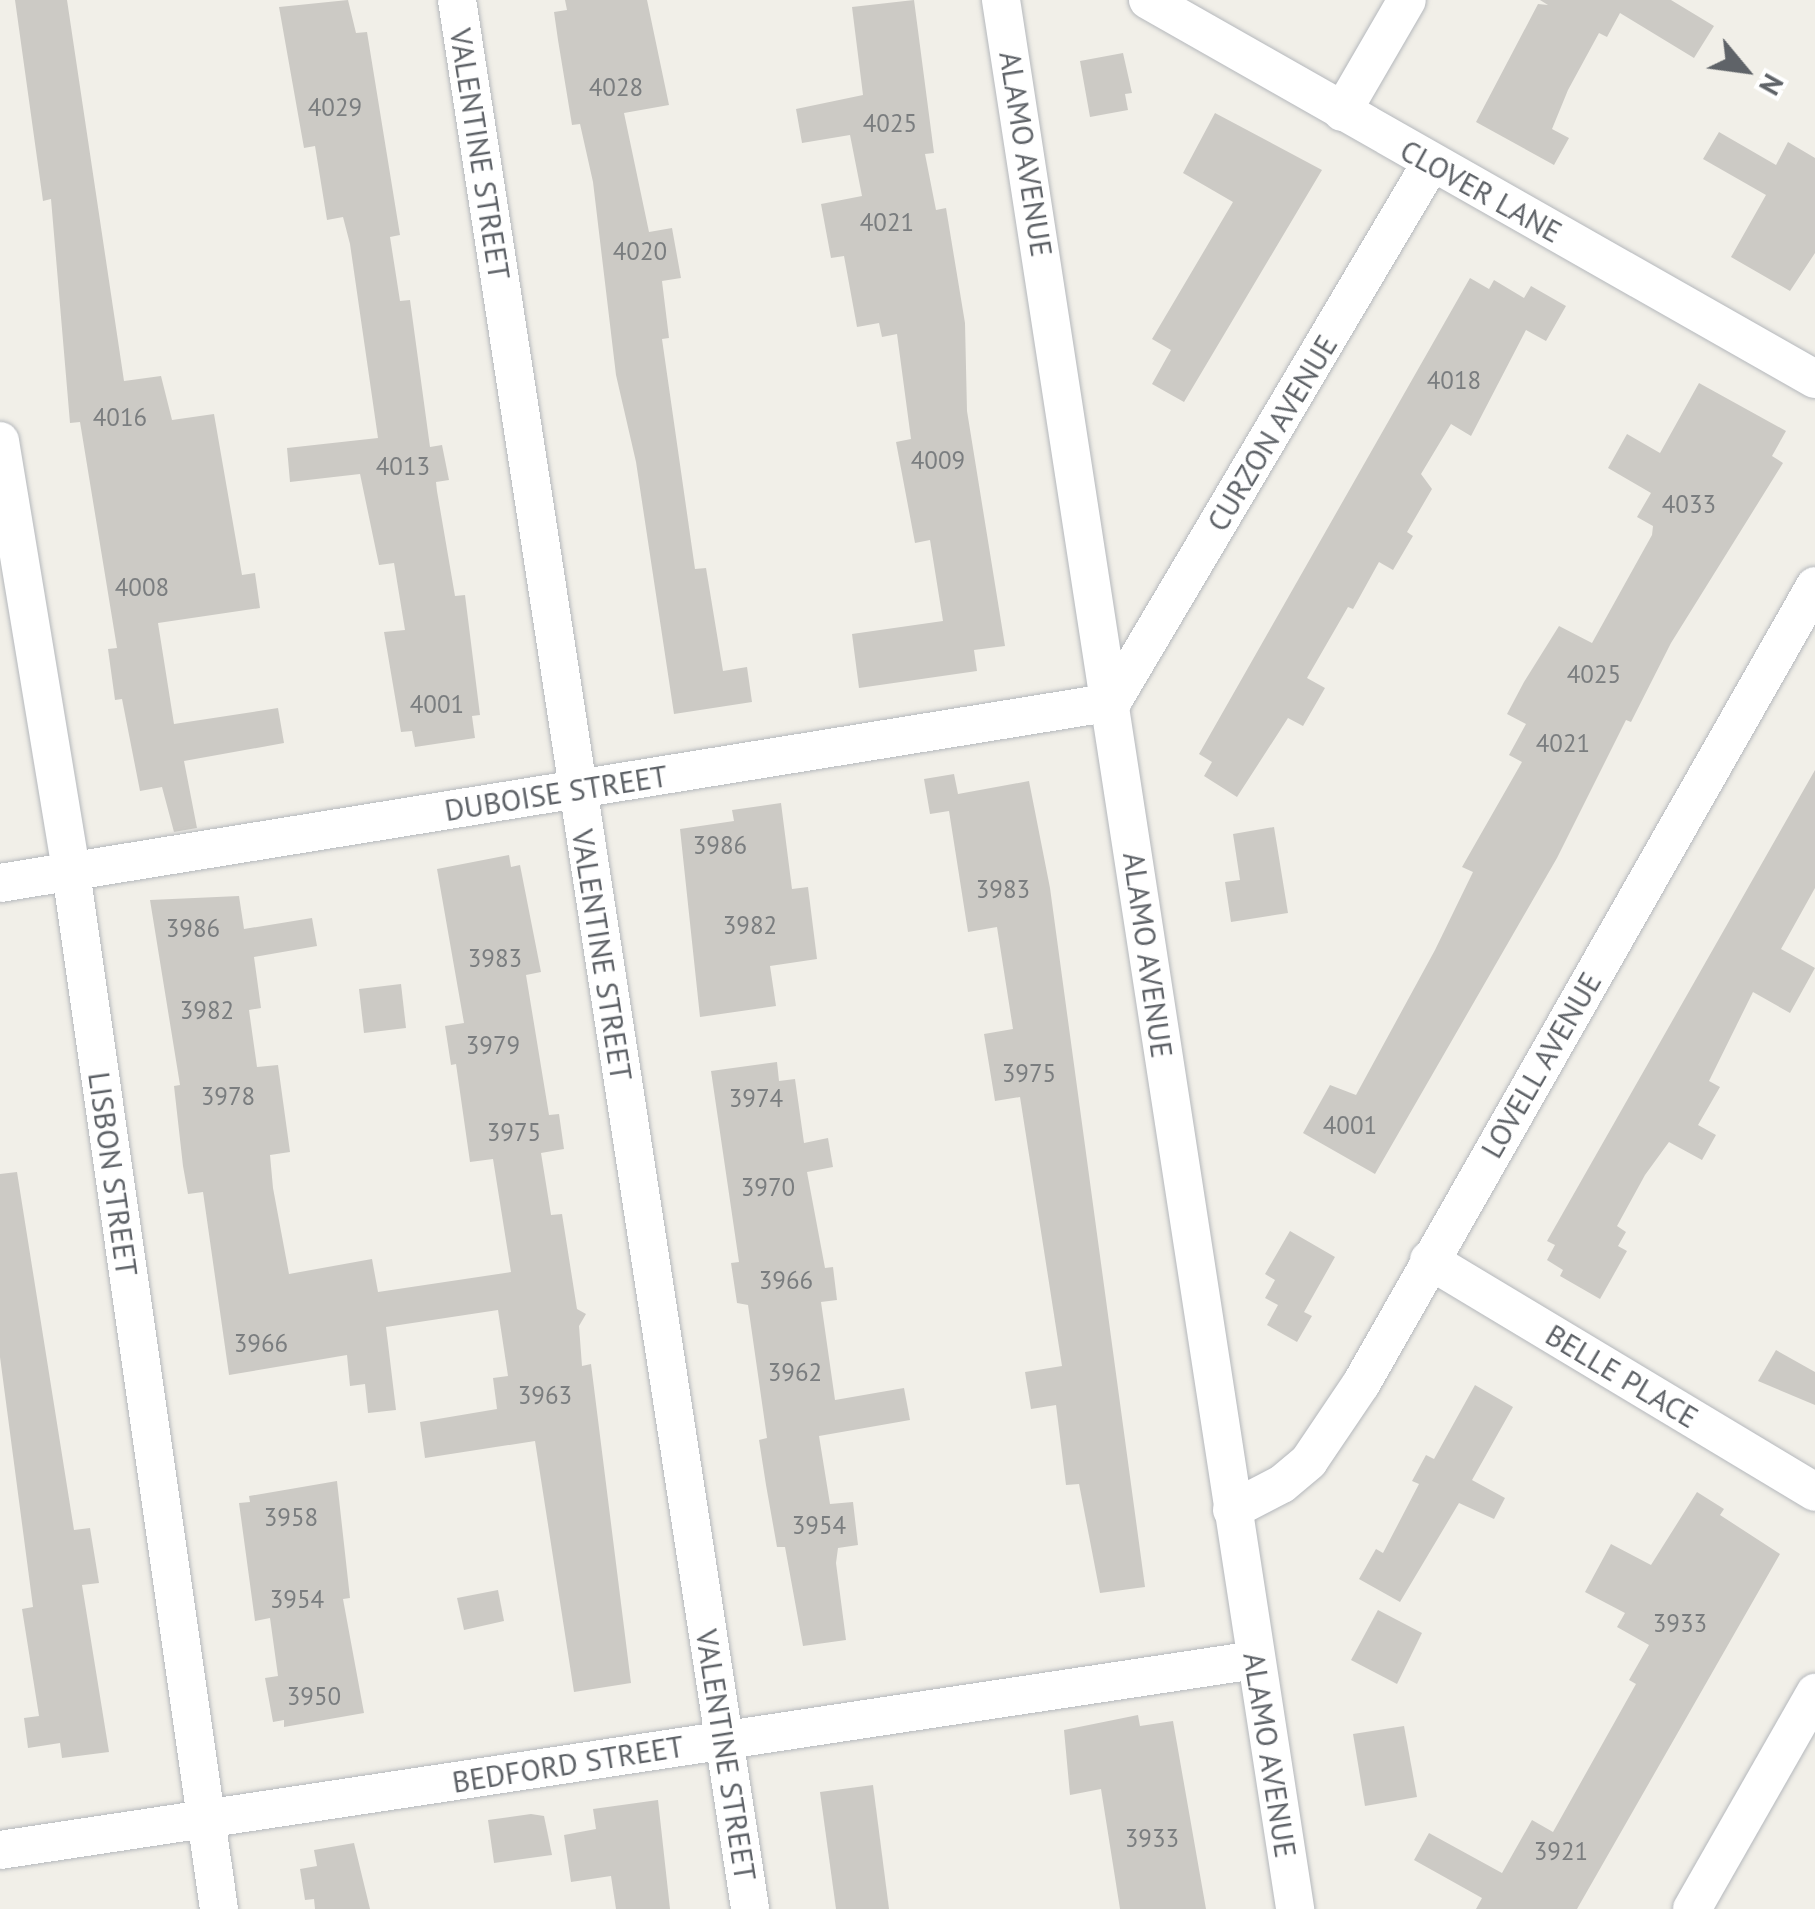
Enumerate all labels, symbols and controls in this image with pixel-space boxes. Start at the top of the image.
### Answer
north arrow [1695,20,1795,120]
street label: VALENTINE STREET [442,26,518,282]
street label: ALAMO AVENUE [992,48,1060,260]
text: N [1751,68,1792,102]
house number: 4028 [589,72,643,102]
house number: 4029 [308,92,362,122]
house number: 4025 [863,108,917,138]
street label: CLOVER LANE [1394,132,1568,250]
house number: 4021 [860,207,914,237]
house number: 4020 [613,236,667,266]
street label: CURZON AVENUE [1199,328,1345,538]
house number: 4018 [1427,365,1481,395]
house number: 4016 [93,402,147,432]
house number: 4009 [911,445,965,475]
house number: 4013 [376,451,430,481]
house number: 4033 [1662,489,1716,519]
house number: 4008 [115,572,169,602]
house number: 4025 [1567,659,1621,689]
house number: 4001 [410,689,464,719]
house number: 4021 [1536,728,1590,758]
street label: DUBOISE STREET [442,758,670,828]
street label: VALENTINE STREET [564,827,640,1083]
house number: 3986 [693,830,747,860]
street label: ALAMO AVENUE [1116,849,1180,1061]
house number: 3983 [976,874,1030,904]
house number: 3982 [723,910,777,940]
house number: 3986 [166,913,220,943]
house number: 3983 [468,943,522,973]
street label: LOVELL AVENUE [1473,965,1609,1165]
house number: 3982 [180,995,234,1025]
house number: 3979 [466,1030,520,1060]
house number: 3975 [1002,1058,1056,1088]
street label: LISBON STREET [81,1070,145,1278]
house number: 3978 [201,1081,255,1111]
house number: 3974 [729,1083,783,1113]
house number: 4001 [1323,1110,1377,1140]
house number: 3975 [487,1117,541,1147]
house number: 3970 [741,1172,795,1202]
house number: 3966 [759,1265,813,1295]
street label: BELLE PLACE [1539,1316,1705,1436]
house number: 3966 [234,1328,288,1358]
house number: 3962 [768,1357,822,1387]
house number: 3963 [518,1380,572,1410]
house number: 3958 [264,1502,318,1532]
house number: 3954 [792,1510,846,1540]
house number: 3954 [270,1584,324,1614]
house number: 3933 [1653,1608,1707,1638]
street label: VALENTINE STREET [688,1627,764,1883]
street label: ALAMO AVENUE [1236,1649,1304,1861]
house number: 3950 [287,1681,341,1711]
street label: BEDFORD STREET [450,1728,686,1800]
house number: 3933 [1125,1823,1179,1853]
house number: 3921 [1534,1836,1588,1866]

